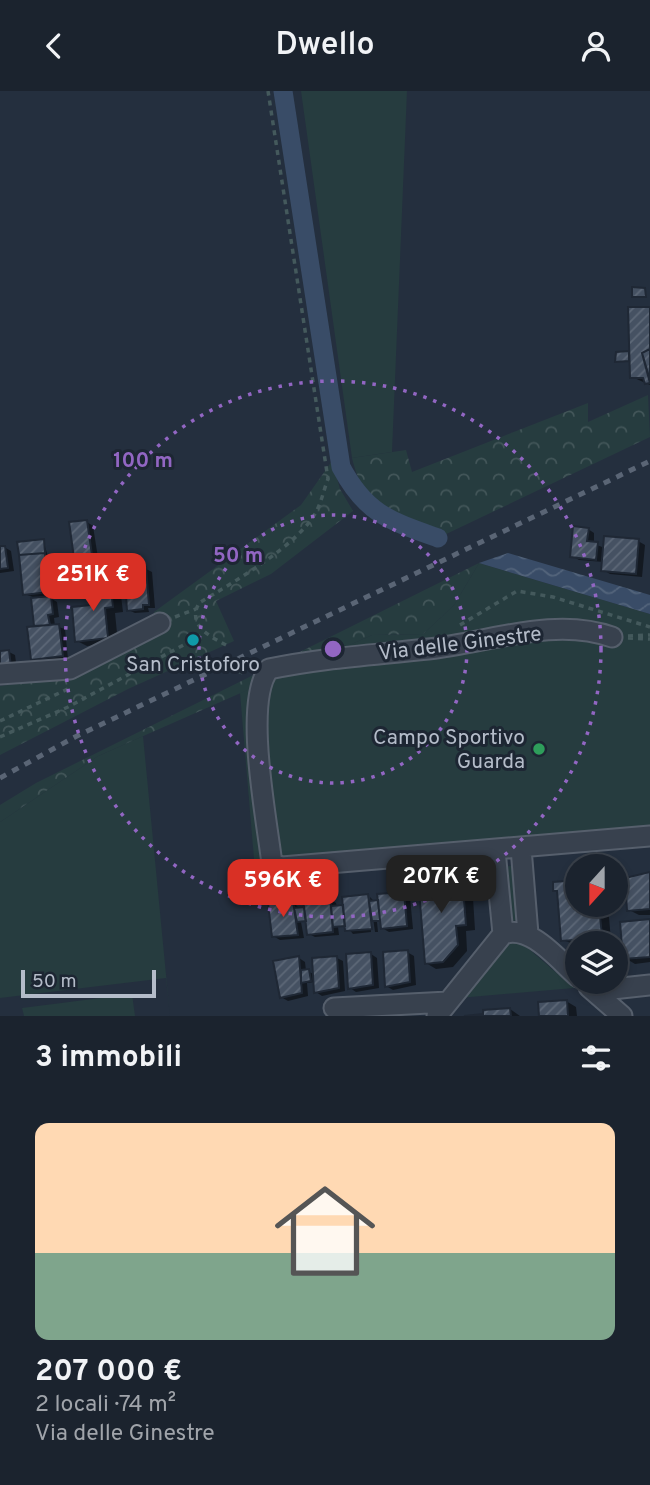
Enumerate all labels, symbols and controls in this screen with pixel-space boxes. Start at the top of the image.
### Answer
text: Dwello [275,26,375,66]
icon: back [35,27,73,65]
icon: person [577,27,615,65]
text: 100 m [113,448,173,475]
text: 50 m [213,543,263,570]
pin: 251K € [36,553,150,613]
text: 251K € [56,561,130,590]
street label: Via delle Ginestre [377,621,543,668]
marker: San Cristoforo [185,632,201,648]
centre of rings [321,637,345,661]
place label: San Cristoforo [126,652,260,679]
place label: Campo Sportivo Guarda [373,725,525,776]
marker: Campo Sportivo Guarda [531,741,547,757]
north arrow [565,854,628,917]
map controls [565,854,628,994]
pin: 207K € [384,855,498,915]
pin: 596K € [226,859,340,919]
text: 207K € [402,863,480,892]
text: 596K € [244,867,322,896]
button: layers [565,931,628,994]
scale bar [21,967,156,999]
text: 50 m [32,970,77,994]
icon: filters [577,1039,615,1077]
text: 3 immobili [35,1040,182,1077]
icon: home [262,1168,388,1294]
text: 207 000 € [35,1354,182,1391]
text: 2 locali · 74 m² [35,1391,176,1420]
text: Via delle Ginestre [35,1420,215,1449]

